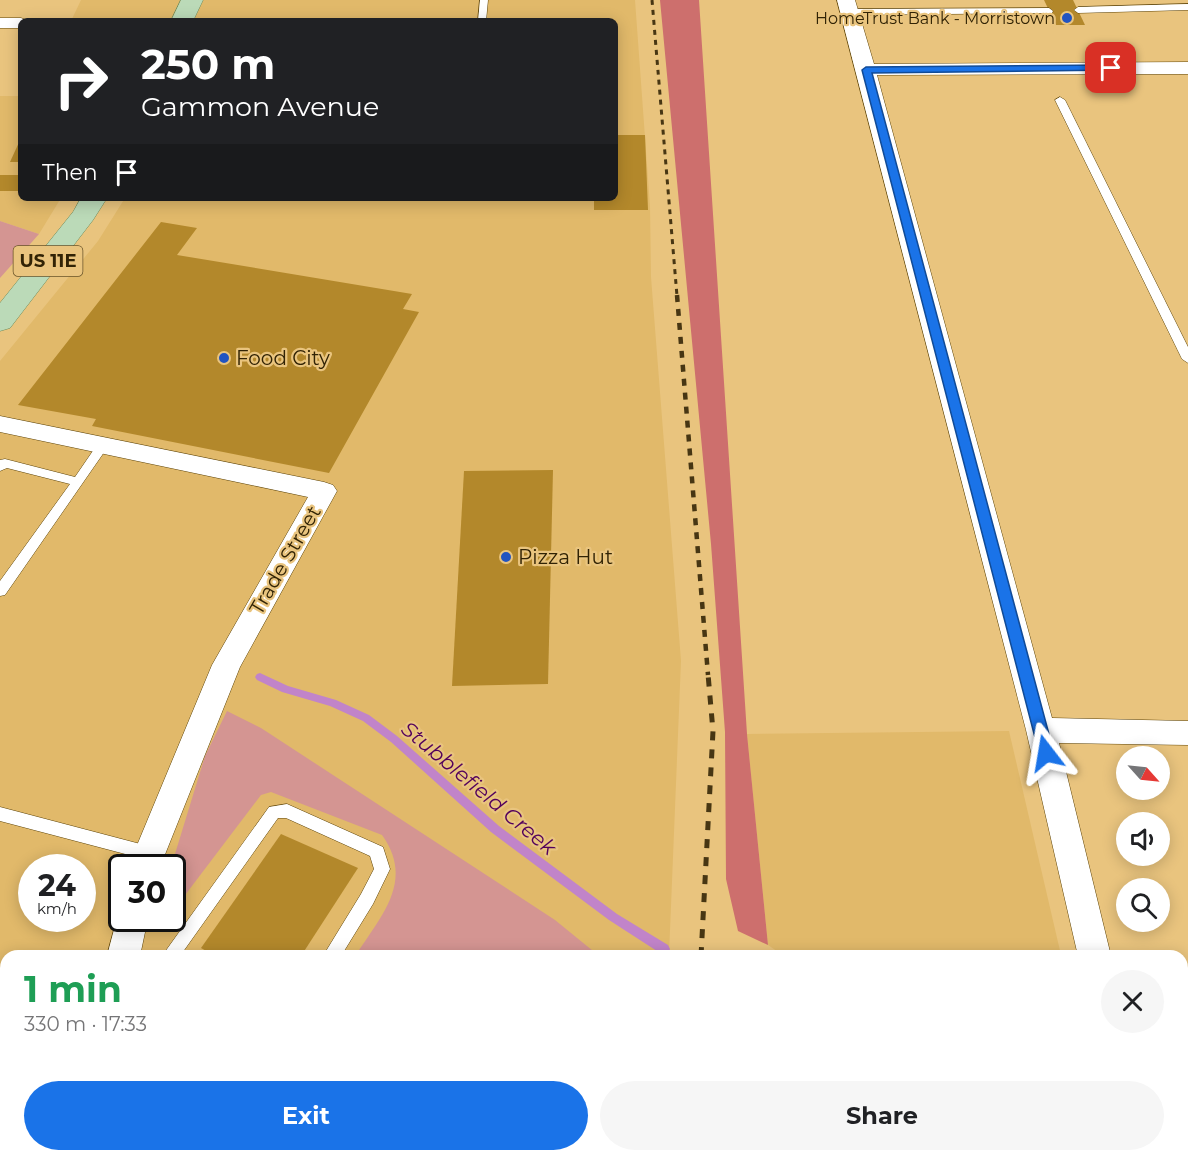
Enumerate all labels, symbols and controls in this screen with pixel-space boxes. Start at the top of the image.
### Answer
place label: HomeTrust Bank - Morristown [815,9,1055,28]
marker: HomeTrust Bank - Morristown [1060,11,1074,25]
text: 250 m [141,38,275,90]
icon: right [42,42,120,120]
pin [1085,42,1136,93]
icon: arrive [1094,51,1127,84]
text: Gammon Avenue [141,90,379,123]
icon: arrive [110,156,143,189]
text: Then [42,159,98,186]
road number: US 11E [14,246,82,276]
place label: Food City [236,346,330,370]
marker: Food City [217,351,231,365]
street label: Trade Street [244,501,326,619]
place label: Pizza Hut [518,545,613,569]
marker: Pizza Hut [499,550,513,564]
water label: Stubblefield Creek [397,716,563,861]
position arrow [1014,721,1078,785]
north arrow [1116,746,1170,800]
map controls [1116,746,1170,932]
button: sound [1116,812,1170,866]
speed limit sign: 30 [108,854,186,932]
text: 24 [38,867,76,904]
button: search [1116,878,1170,932]
text: km/h [37,899,77,918]
text: 1 min [24,967,122,1011]
button: close [1101,970,1164,1033]
text: 330 m · 17:33 [24,1012,147,1036]
button: Exit [24,1081,588,1150]
button: Share [600,1081,1164,1150]

